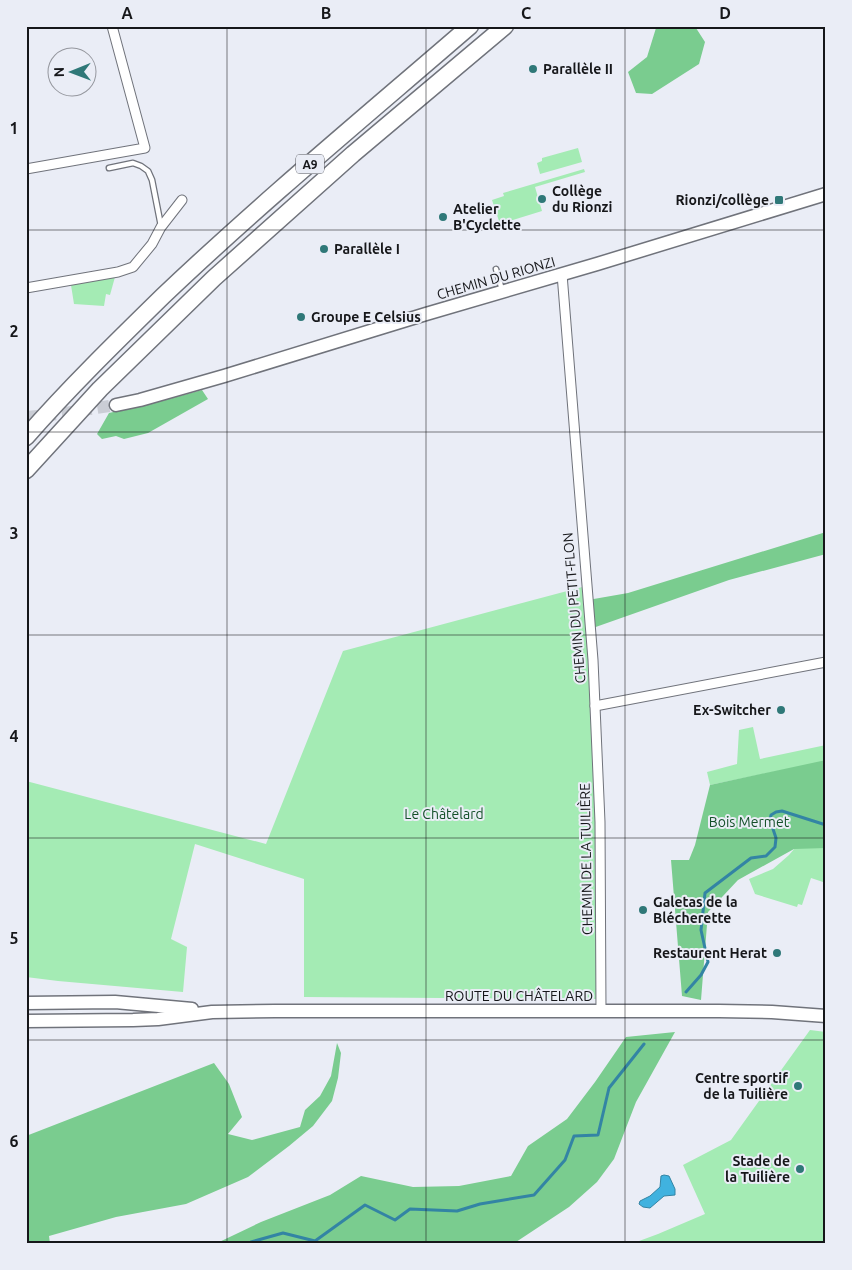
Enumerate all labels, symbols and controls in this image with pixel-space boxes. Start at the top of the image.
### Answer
text: A [121,4,133,22]
text: B [321,4,331,22]
text: C [521,4,531,22]
text: D [719,4,731,22]
north arrow [48,48,98,98]
place label: Parallèle II [543,61,613,77]
marker: Parallèle II [527,63,539,75]
text: N [51,67,67,78]
text: 1 [9,119,19,137]
road number: A9 [296,154,324,173]
place label: Collège du Rionzi [552,183,612,215]
place label: Rionzi/collège [675,192,769,208]
marker: Collège du Rionzi [536,193,548,205]
marker: Rionzi/collège [773,194,785,206]
place label: Atelier B'Cyclette [453,201,521,233]
marker: Atelier B'Cyclette [437,211,449,223]
place label: Parallèle I [334,241,400,257]
marker: Parallèle I [318,243,330,255]
street label: CHEMIN DU RIONZI [435,253,557,303]
place label: Groupe E Celsius [311,309,421,325]
marker: Groupe E Celsius [295,311,307,323]
text: 2 [9,322,19,340]
text: 3 [9,524,19,542]
street label: CHEMIN DU PETIT-FLON [559,532,589,684]
place label: Ex-Switcher [693,702,771,718]
marker: Ex-Switcher [775,704,787,716]
text: 4 [9,727,19,745]
street label: CHEMIN DE LA TUILIÈRE [576,783,595,935]
park label: Le Châtelard [404,806,484,822]
park label: Bois Mermet [709,814,790,830]
place label: Galetas de la Blécherette [653,894,738,926]
marker: Galetas de la Blécherette [637,904,649,916]
text: 5 [9,929,19,947]
place label: Restaurent Herat [653,945,767,961]
marker: Restaurent Herat [771,947,783,959]
street label: ROUTE DU CHÂTELARD [445,987,593,1004]
place label: Centre sportif de la Tuilière [695,1070,788,1102]
marker: Centre sportif de la Tuilière [792,1080,804,1092]
text: 6 [9,1132,19,1150]
place label: Stade de la Tuilière [725,1153,790,1185]
marker: Stade de la Tuilière [794,1163,806,1175]

